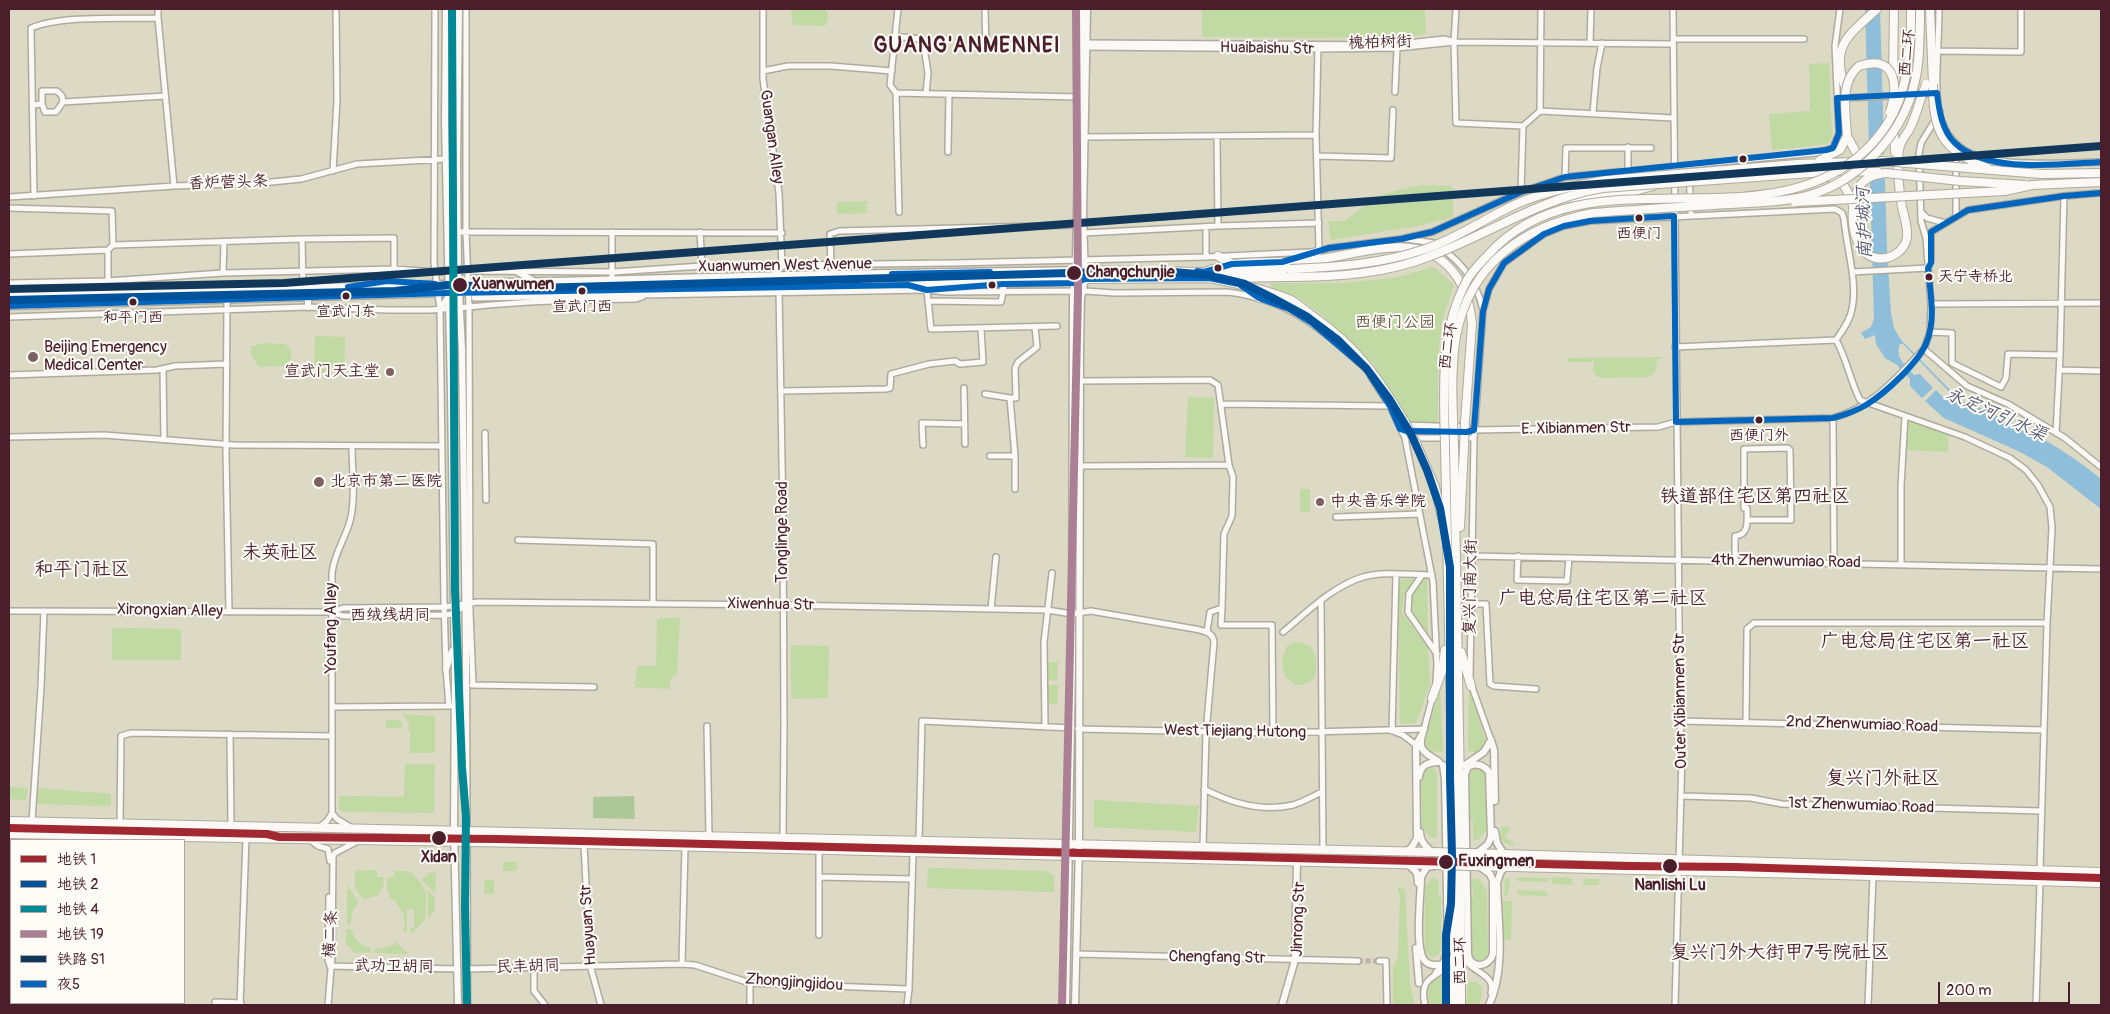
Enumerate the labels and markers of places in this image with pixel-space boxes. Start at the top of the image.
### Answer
unlabelled marker [1738,154,1748,164]
marker: 西便门 [1634,213,1644,223]
place label: 西便门 [1617,225,1661,243]
place label: Changchunjie [1086,263,1175,283]
unlabelled marker [1213,263,1223,273]
marker: Changchunjie [1065,264,1083,282]
place label: 天宁寺桥北 [1938,268,2013,286]
marker: 天宁寺桥北 [1924,272,1934,282]
place label: Xuanwumen [472,275,554,295]
marker: Xuanwumen [451,276,469,294]
unlabelled marker [987,280,997,290]
marker: 宣武门西 [577,286,587,296]
marker: 宣武门东 [341,291,351,301]
marker: 和平门西 [128,297,138,307]
place label: 宣武门西 [552,298,612,316]
place label: 宣武门东 [316,303,376,321]
place label: 和平门西 [103,309,163,327]
place label: Beijing Emergency Medical Center [44,338,167,376]
marker: Beijing Emergency Medical Center [26,350,40,364]
place label: 宣武门天主堂 [284,362,380,382]
marker: 宣武门天主堂 [384,366,396,378]
marker: 西便门外 [1754,415,1764,425]
place label: 西便门外 [1729,427,1789,445]
place label: 北京市第二医院 [330,472,442,492]
marker: 北京市第二医院 [312,475,326,489]
place label: 中央音乐学院 [1330,492,1426,512]
marker: 中央音乐学院 [1314,496,1326,508]
marker: Xidan [430,829,448,847]
place label: Xidan [421,848,457,868]
place label: Fuxingmen [1458,852,1534,872]
marker: Fuxingmen [1437,853,1455,871]
marker: Nanlishi Lu [1661,857,1679,875]
place label: Nanlishi Lu [1634,876,1706,896]

